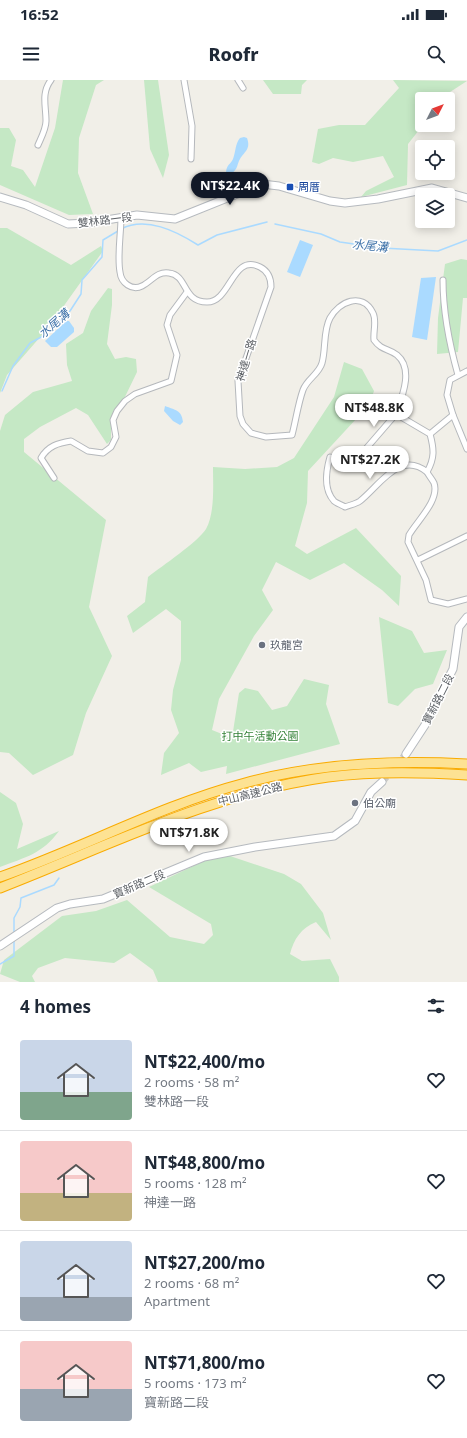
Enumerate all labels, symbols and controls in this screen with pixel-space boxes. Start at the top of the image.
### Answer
text: 16:52 [20,4,59,24]
text: Roofr [208,42,259,66]
icon: menu [20,43,42,65]
icon: search [425,43,447,65]
north arrow [415,92,455,132]
map controls [415,92,455,228]
button: locate [415,140,455,180]
pin: NT$22.4K [189,172,271,206]
text: NT$22.4K [200,176,260,194]
place label: 周厝 [298,179,320,194]
marker: 周厝 [285,182,295,192]
button: layers [415,188,455,228]
street label: 雙林路一段 [77,209,133,230]
water label: 水尾溝 [351,235,391,256]
water label: 水尾溝 [35,304,74,342]
street label: 神達一路 [232,337,259,383]
pin: NT$48.8K [333,394,415,428]
text: NT$48.8K [344,398,404,416]
pin: NT$27.2K [329,446,411,480]
text: NT$27.2K [340,450,400,468]
place label: 玖龍宮 [270,637,303,652]
marker: 玖龍宮 [257,640,267,650]
street label: 寶新路二段 [418,671,457,727]
park label: 打中午活動公園 [222,728,299,743]
street label: 中山高速公路 [216,778,284,809]
place label: 伯公廟 [363,795,396,810]
marker: 伯公廟 [350,798,360,808]
pin: NT$71.8K [148,819,230,853]
text: NT$71.8K [159,823,219,841]
street label: 寶新路二段 [111,866,167,901]
text: 4 homes [20,995,91,1018]
icon: filters [425,995,447,1017]
text: NT$22,400/mo [144,1050,265,1073]
icon: home [52,1056,100,1104]
icon: heart [425,1069,447,1091]
text: 2 rooms · 58 m² [144,1073,239,1091]
text: 雙林路一段 [144,1092,209,1110]
text: NT$48,800/mo [144,1151,265,1174]
icon: home [52,1157,100,1205]
icon: heart [425,1170,447,1192]
text: 5 rooms · 128 m² [144,1174,247,1192]
text: 神達一路 [144,1193,196,1211]
text: NT$27,200/mo [144,1251,265,1274]
icon: home [52,1257,100,1305]
icon: heart [425,1270,447,1292]
text: 2 rooms · 68 m² [144,1274,239,1292]
text: Apartment [144,1292,210,1310]
text: NT$71,800/mo [144,1351,265,1374]
icon: home [52,1357,100,1405]
icon: heart [425,1370,447,1392]
text: 5 rooms · 173 m² [144,1374,247,1392]
text: 寶新路二段 [144,1393,209,1411]

